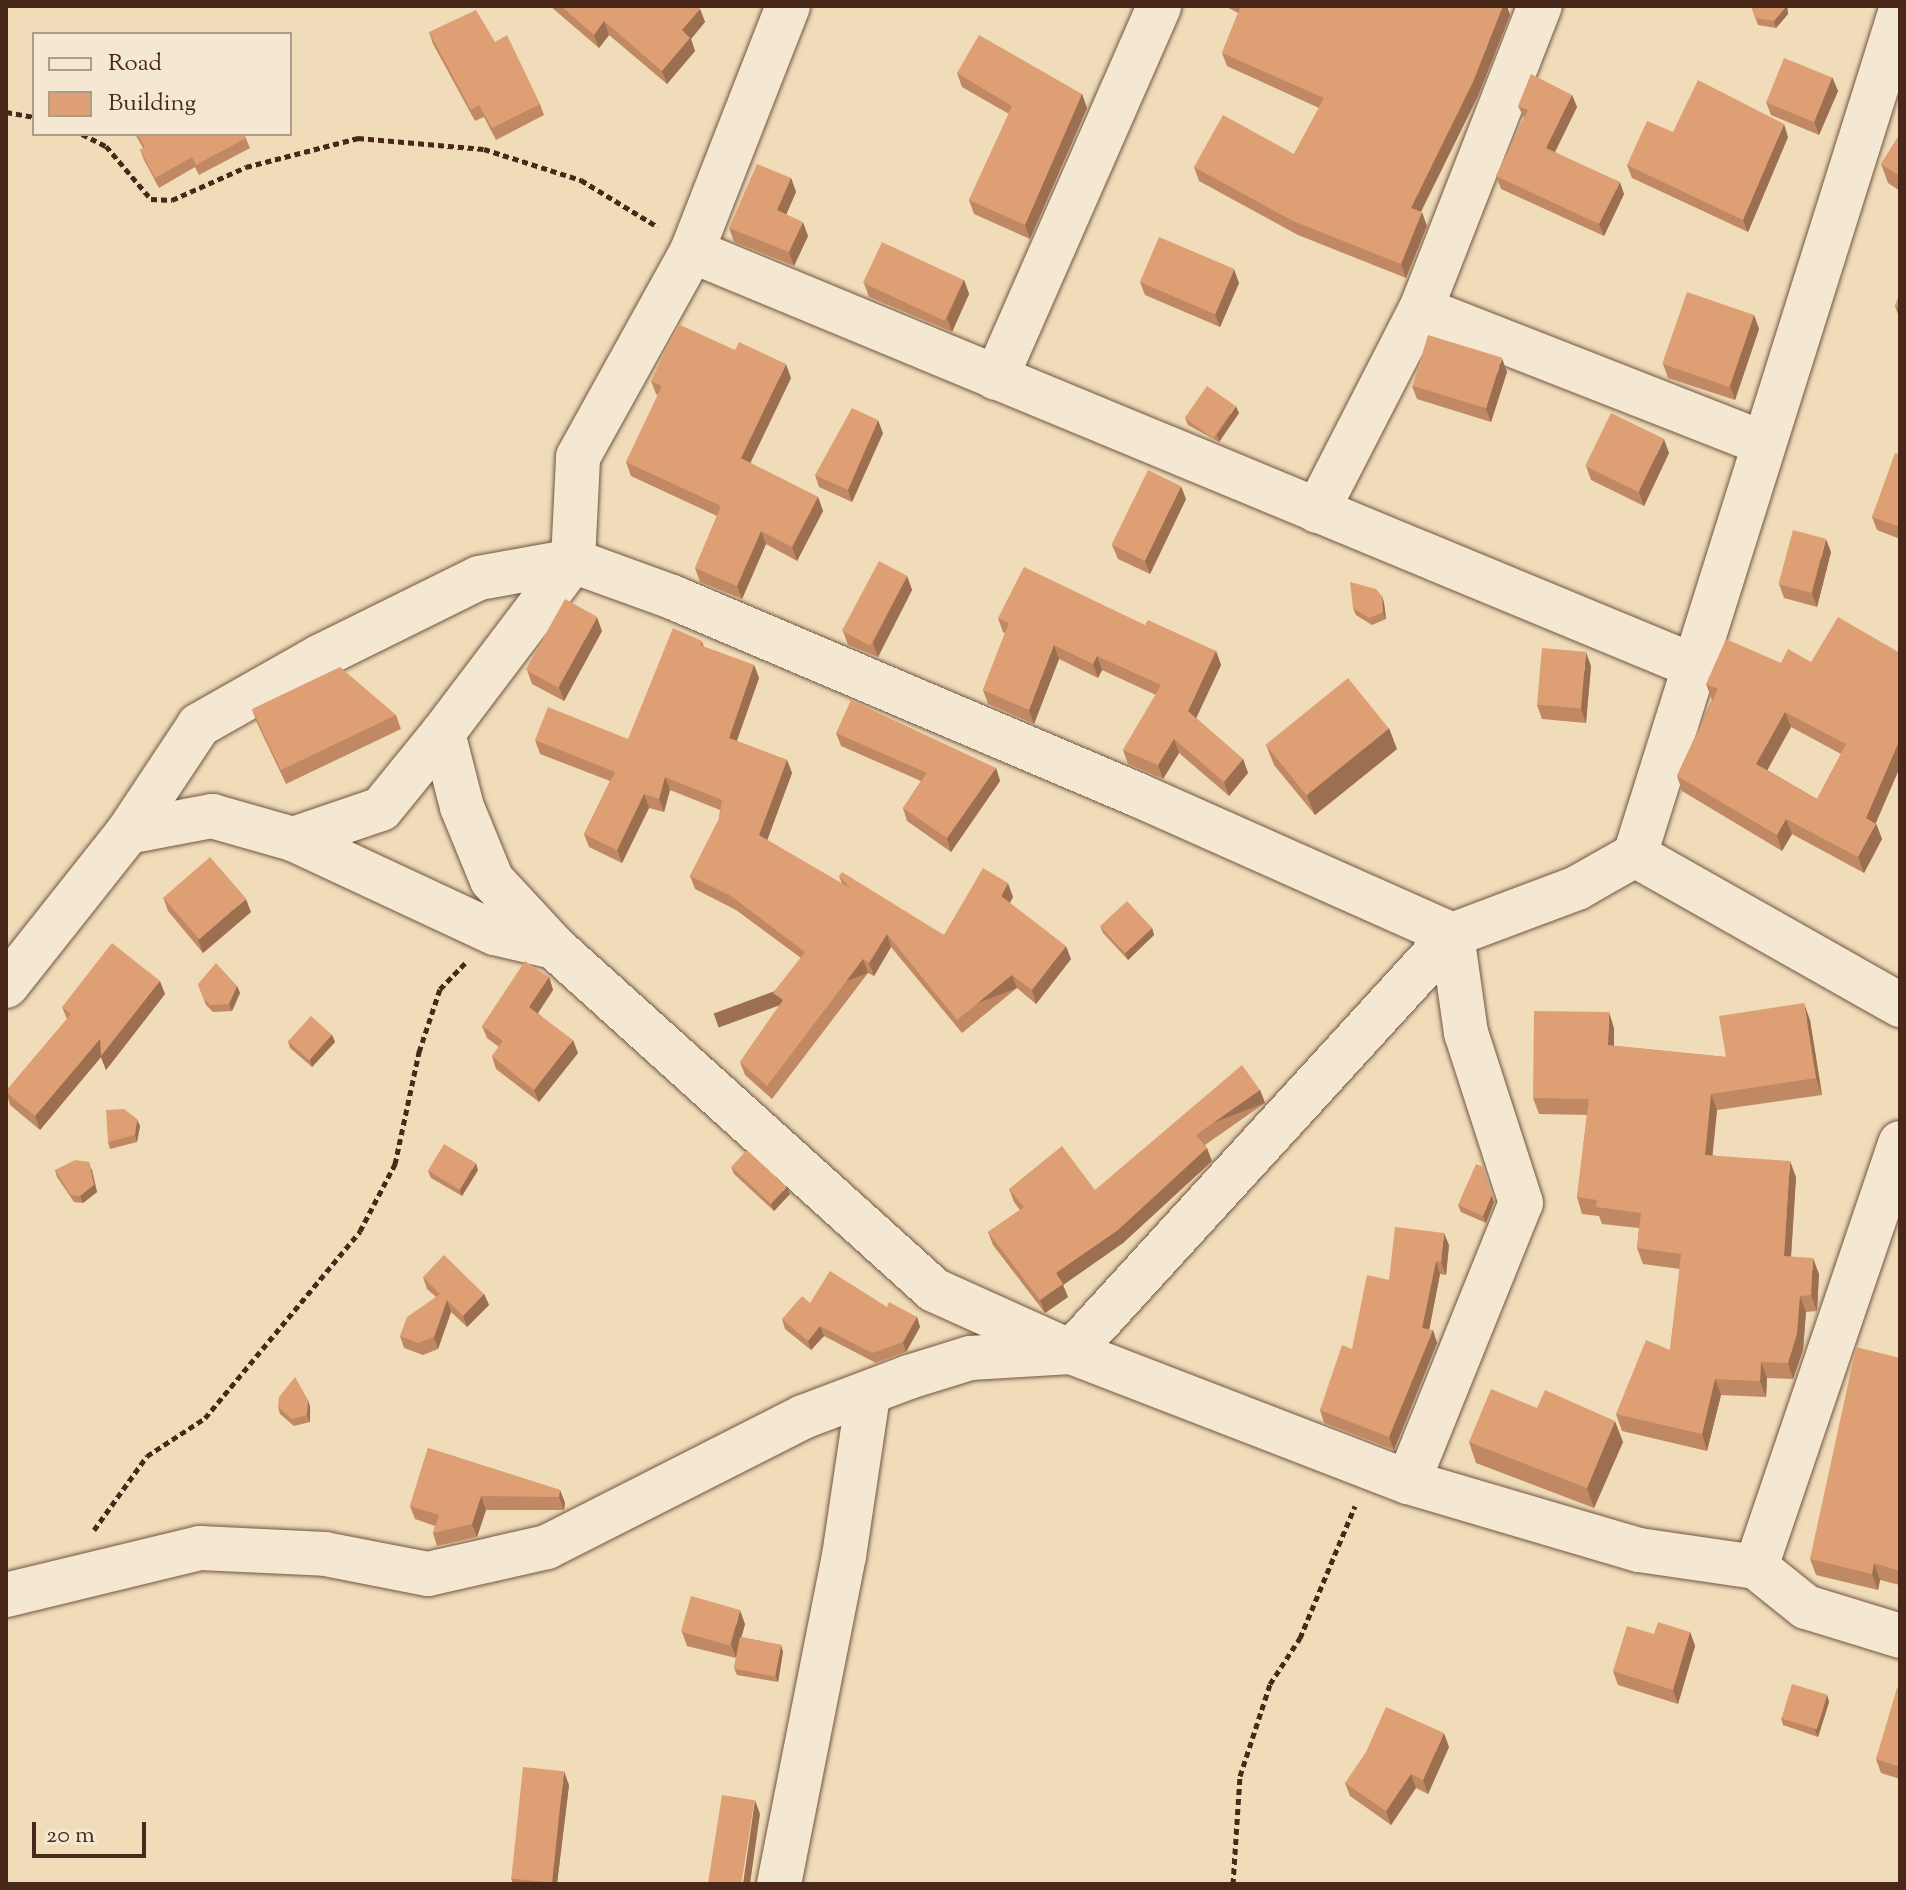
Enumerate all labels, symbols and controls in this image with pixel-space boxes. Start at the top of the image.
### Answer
legend [32,32,292,136]
text: Road [108,47,162,81]
text: Building [108,87,196,121]
scale bar [36,1806,150,1856]
text: 20 m [46,1819,95,1853]

